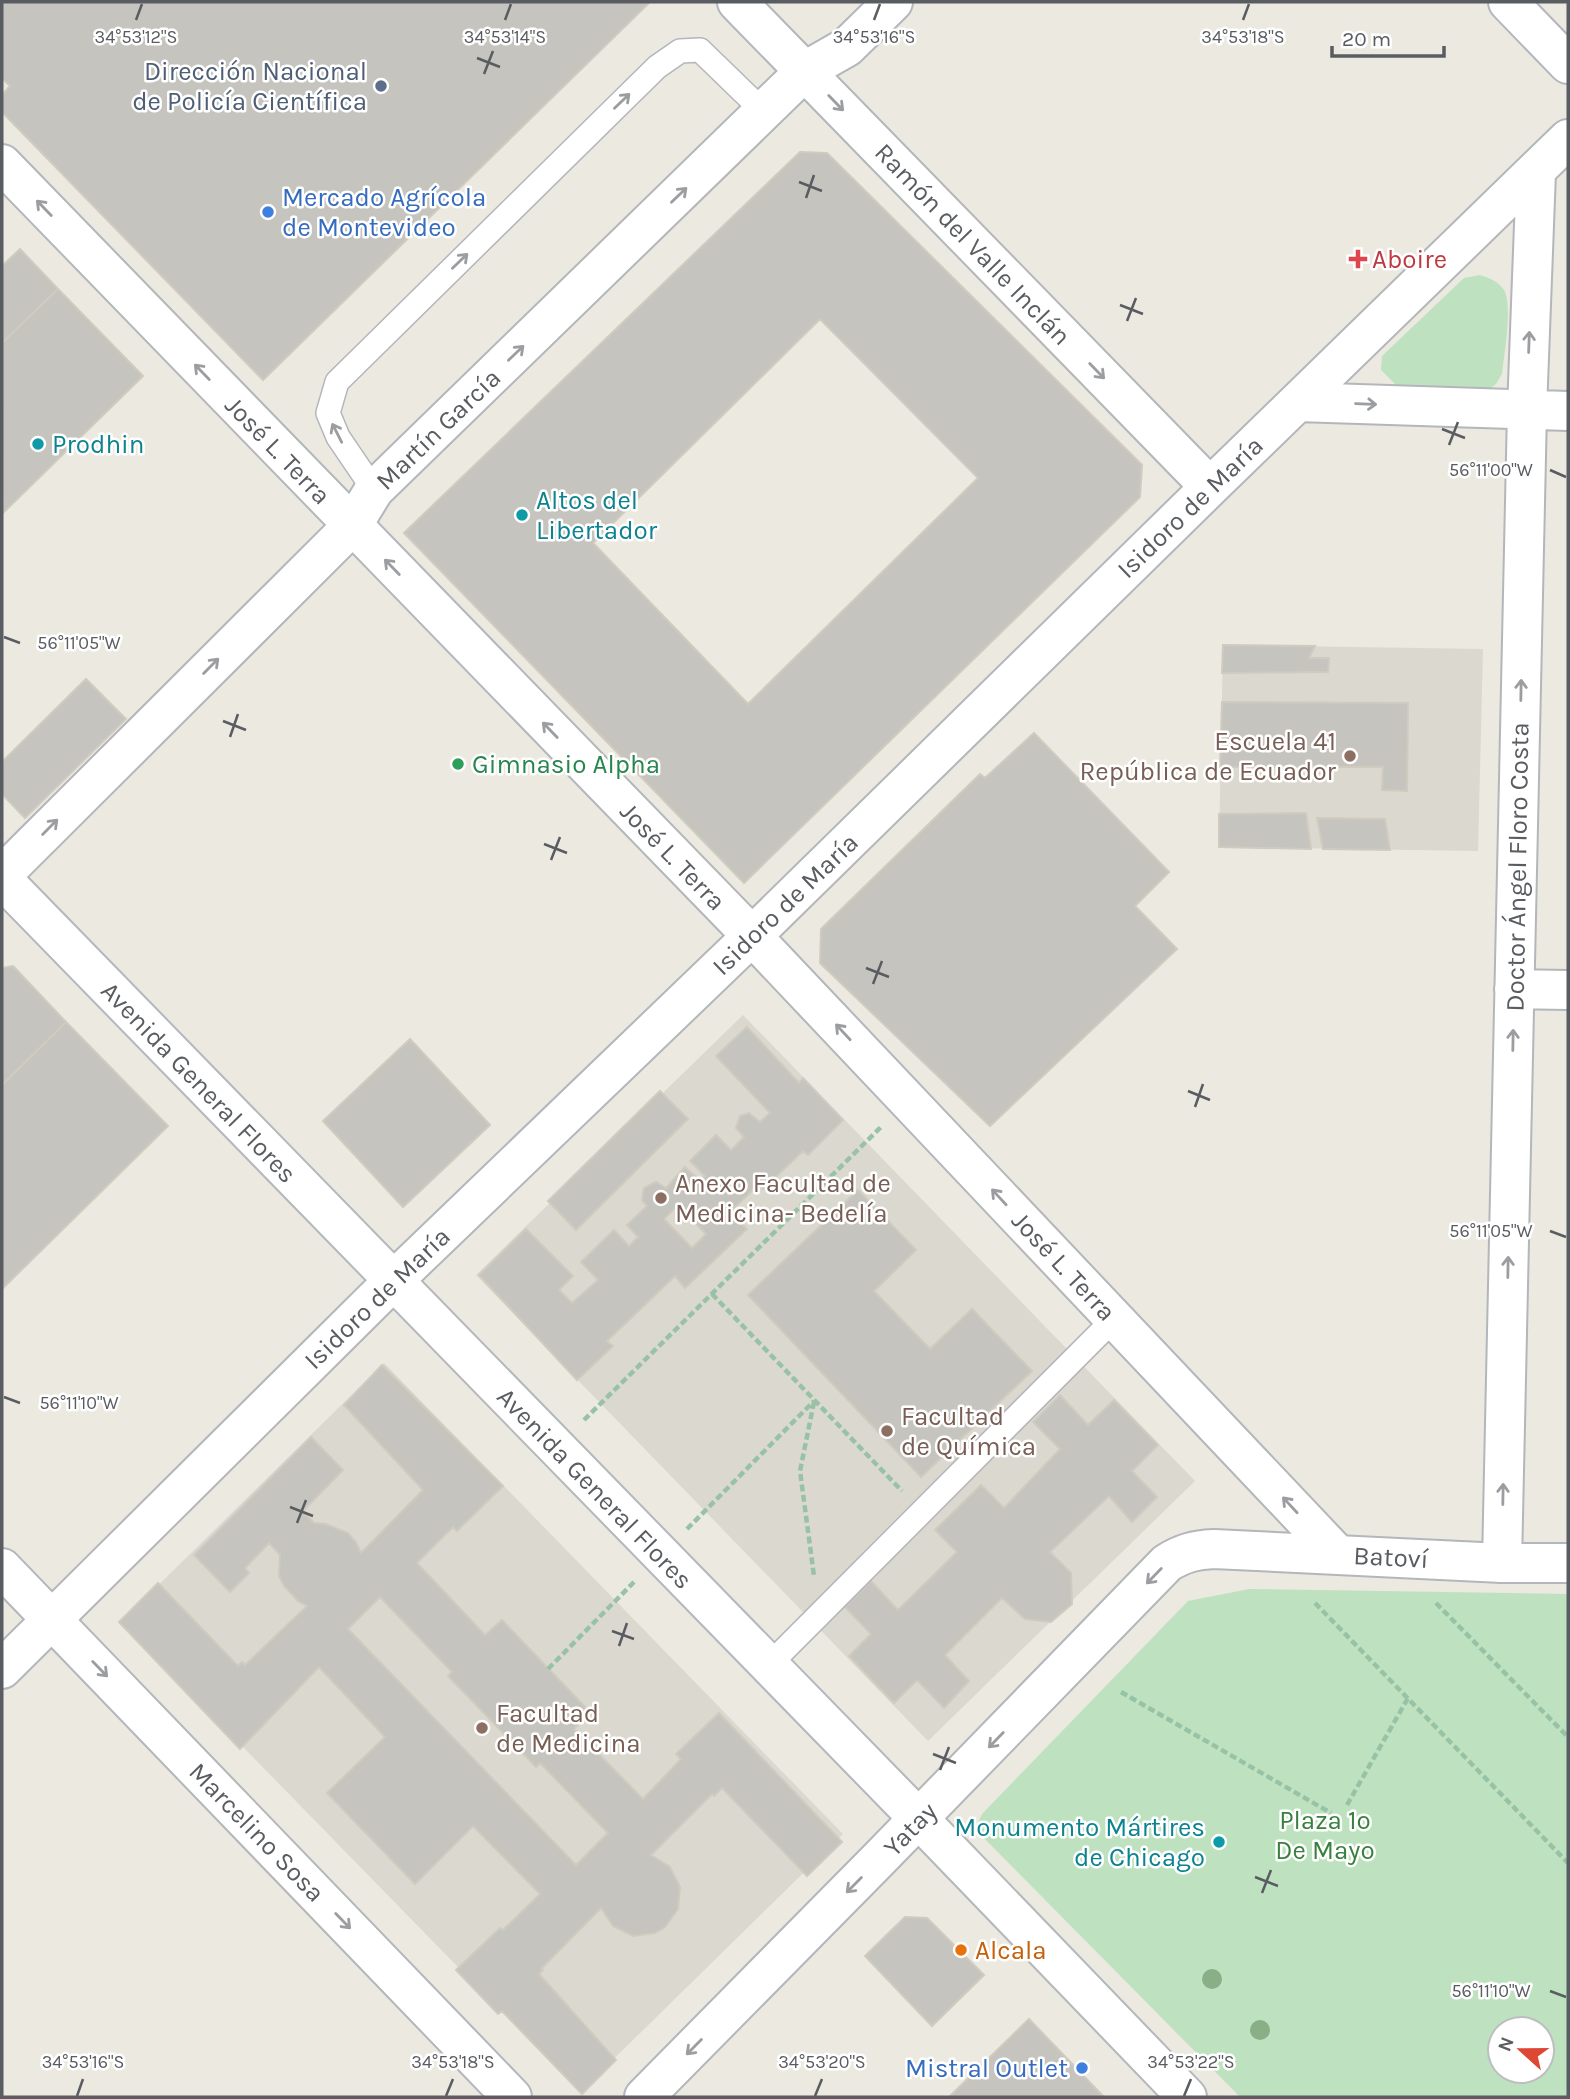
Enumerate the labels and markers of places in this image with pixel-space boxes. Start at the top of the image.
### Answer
place label: Dirección Nacional de Policía Científica [132,56,367,117]
marker: Dirección Nacional de Policía Científica [373,78,389,94]
place label: Mercado Agrícola de Montevideo [282,182,486,243]
marker: Mercado Agrícola de Montevideo [260,204,276,220]
place label: Aboire [1372,244,1447,275]
marker: Aboire [1350,251,1366,267]
place label: Prodhin [52,429,145,460]
marker: Prodhin [30,436,46,452]
place label: Altos del Libertador [536,485,658,546]
marker: Altos del Libertador [514,507,530,523]
place label: Escuela 41 República de Ecuador [1079,726,1337,787]
marker: Escuela 41 República de Ecuador [1342,748,1358,764]
place label: Gimnasio Alpha [472,749,660,780]
marker: Gimnasio Alpha [450,756,466,772]
place label: Anexo Facultad de Medicina- Bedelía [675,1168,891,1229]
marker: Anexo Facultad de Medicina- Bedelía [653,1190,669,1206]
place label: Facultad de Química [901,1401,1036,1462]
marker: Facultad de Química [879,1423,895,1439]
place label: Facultad de Medicina [496,1698,641,1759]
marker: Facultad de Medicina [474,1720,490,1736]
place label: Monumento Mártires de Chicago [954,1812,1205,1873]
marker: Monumento Mártires de Chicago [1211,1834,1227,1850]
place label: Alcala [975,1935,1047,1966]
marker: Alcala [953,1942,969,1958]
place label: Mistral Outlet [905,2053,1068,2084]
marker: Mistral Outlet [1074,2060,1090,2076]

